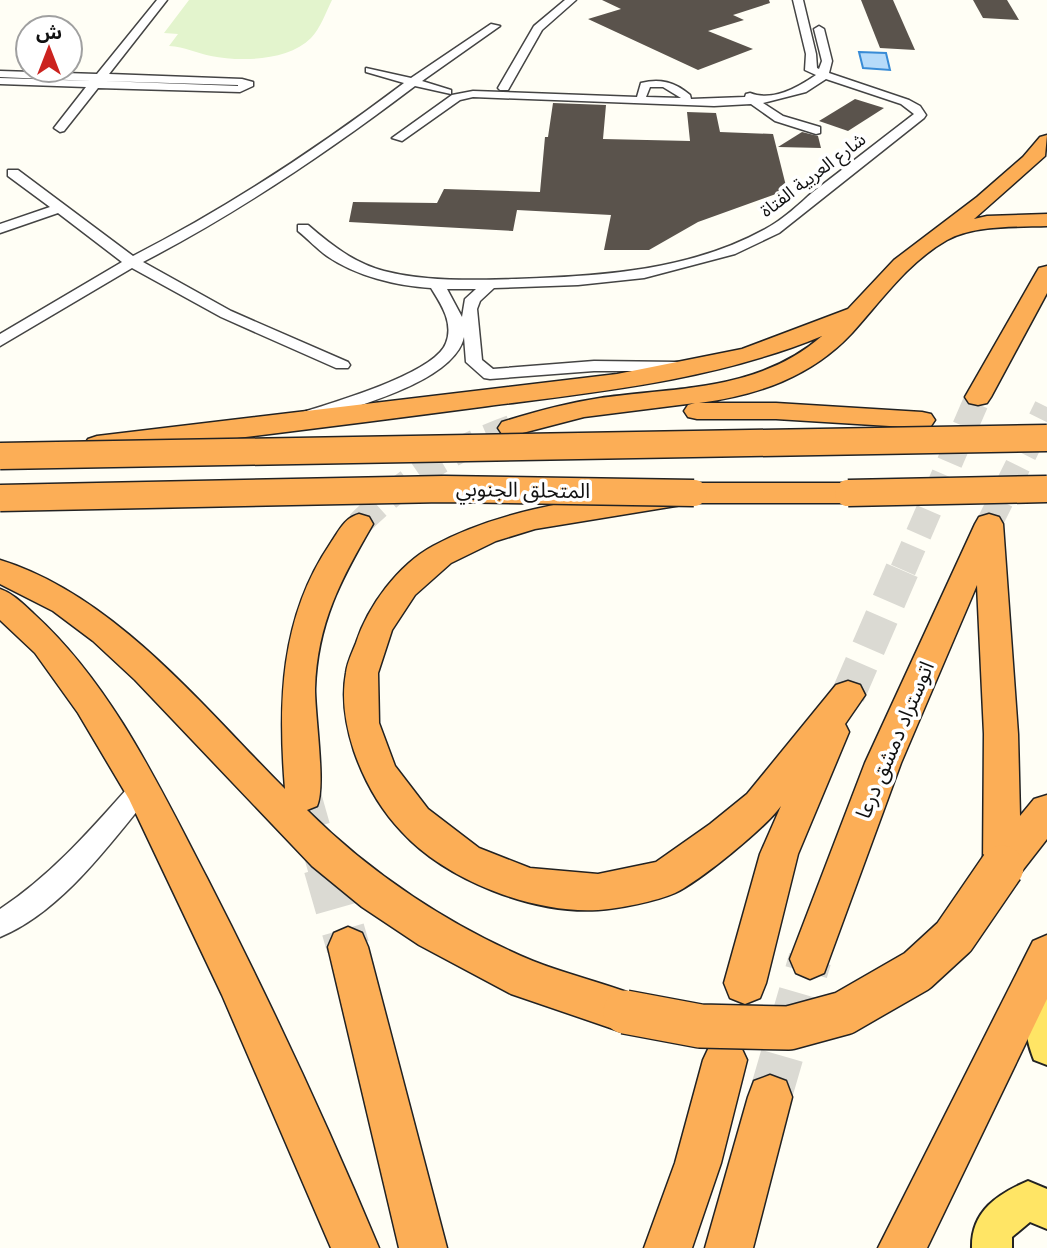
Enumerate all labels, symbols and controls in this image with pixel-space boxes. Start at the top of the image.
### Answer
north arrow [14,14,84,84]
text: ش [36,22,62,43]
street label: شارع العربية الفتاة [756,129,872,224]
street label: المتحلق الجنوبي [456,477,590,507]
street label: اتوستراد دمشق درعا [851,658,940,823]

